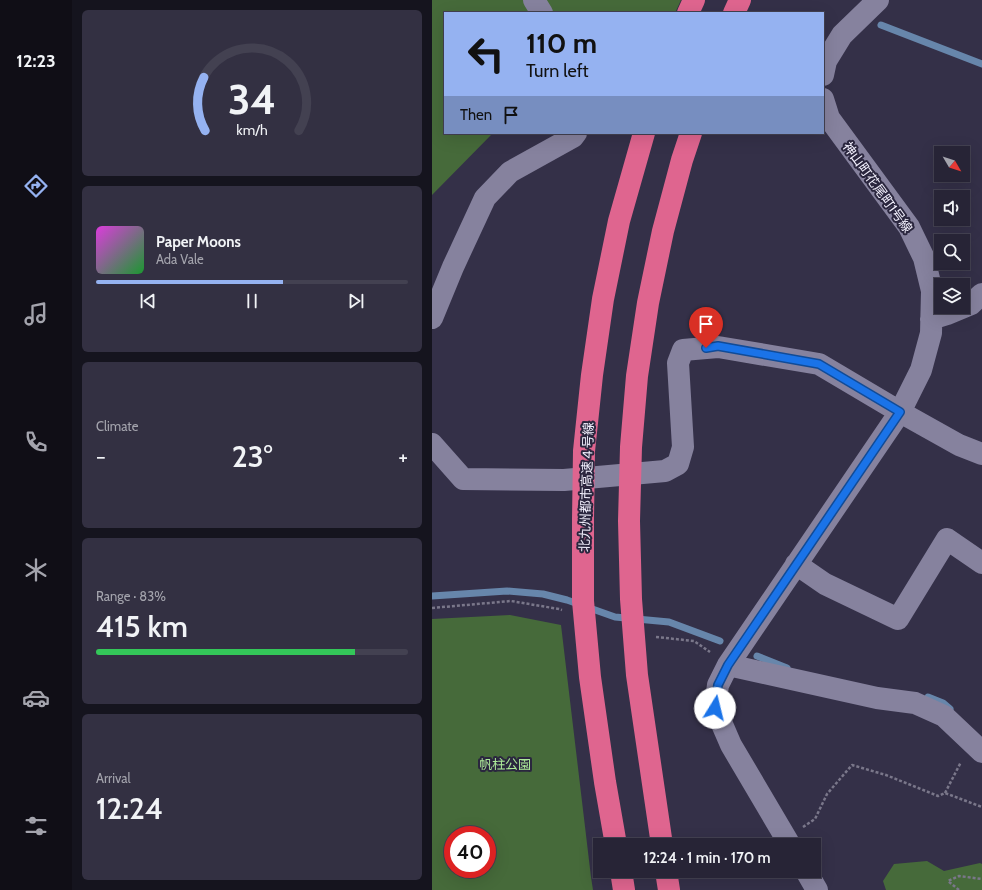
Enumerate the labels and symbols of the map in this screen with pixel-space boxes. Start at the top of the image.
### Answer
street label: 神山町花尾町1号線 [840,139,916,235]
north arrow [934,146,970,182]
pin [689,307,723,348]
street label: 北九州都市高速４号線 [576,422,596,552]
position arrow [694,687,736,729]
park label: 帆柱公園 [479,756,531,772]
speed limit sign: 40 [444,826,496,878]

